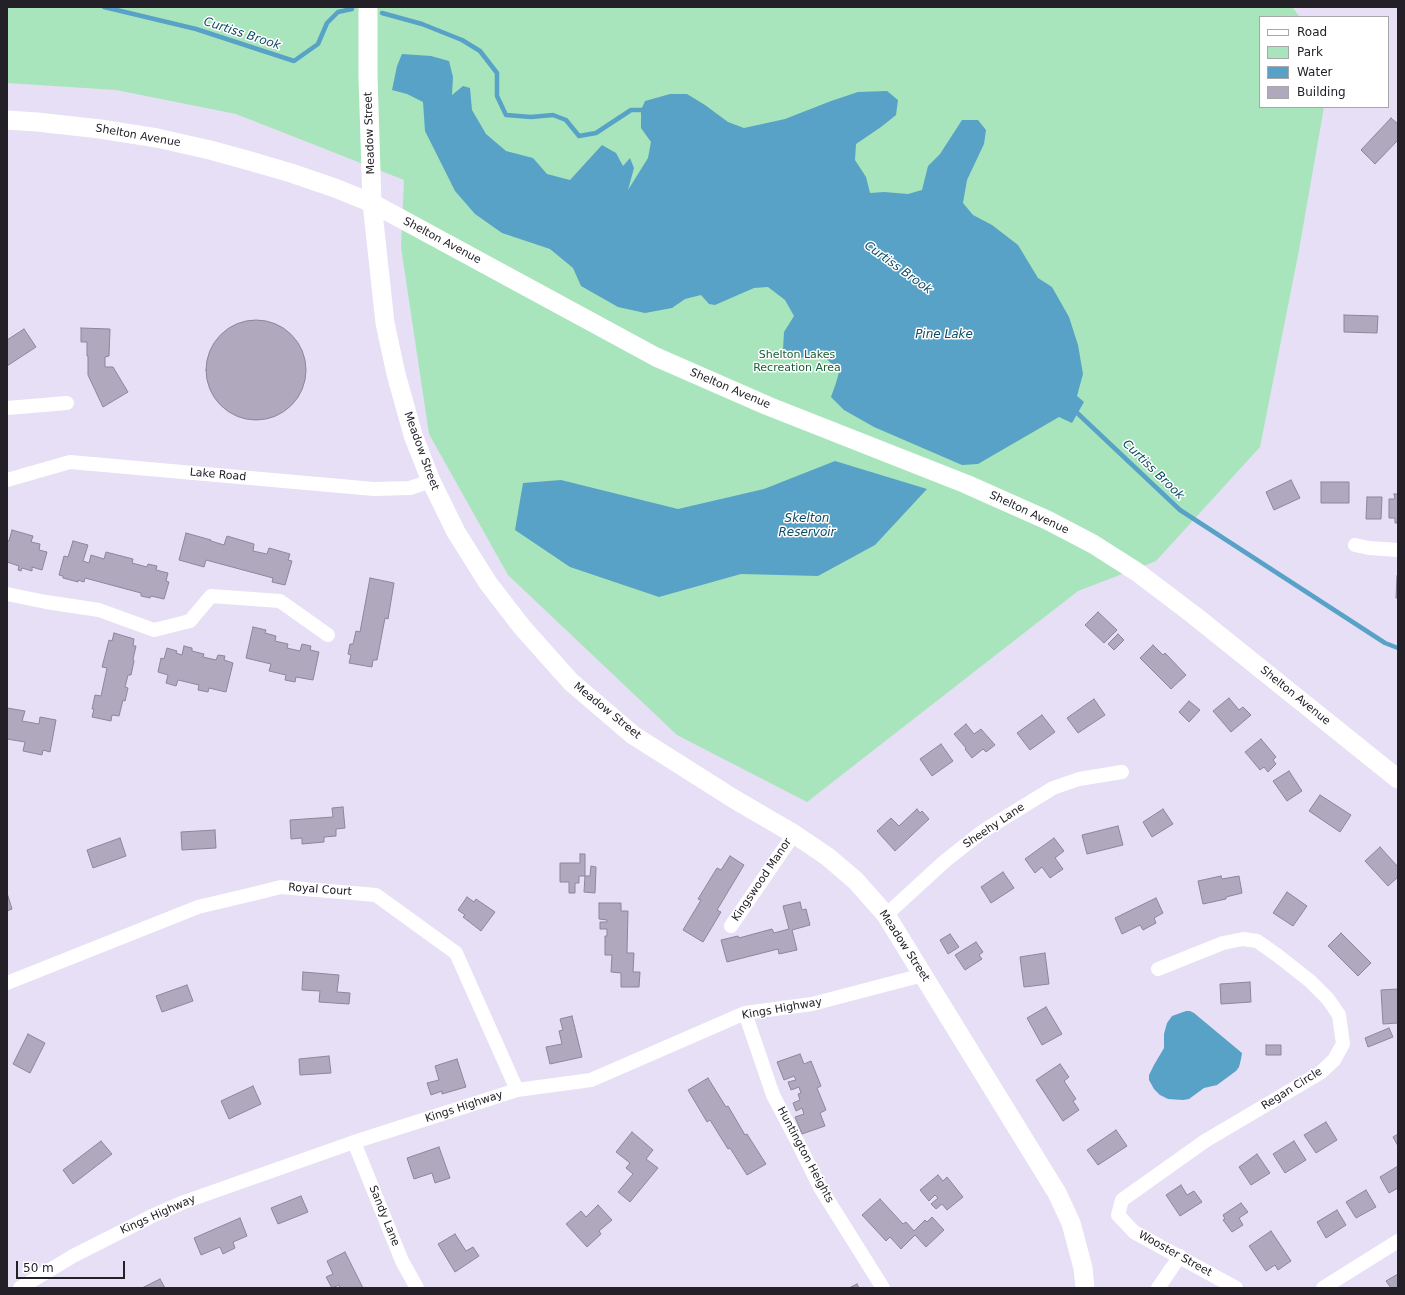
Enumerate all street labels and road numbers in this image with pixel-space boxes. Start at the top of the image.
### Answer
street label: Meadow Street [362,91,378,175]
street label: Shelton Avenue [94,122,182,150]
street label: Shelton Avenue [401,215,483,267]
street label: Shelton Avenue [688,366,772,412]
street label: Meadow Street [401,410,441,492]
street label: Lake Road [189,466,247,484]
street label: Shelton Avenue [987,489,1071,537]
street label: Shelton Avenue [1257,664,1333,728]
street label: Meadow Street [571,680,643,742]
street label: Sheehy Lane [961,801,1027,851]
street label: Kingswood Manor [729,836,795,924]
street label: Royal Court [288,881,352,899]
street label: Meadow Street [876,908,932,984]
street label: Kings Highway [741,995,823,1023]
street label: Regan Circle [1259,1065,1325,1113]
street label: Kings Highway [423,1088,505,1126]
street label: Huntington Heights [774,1105,836,1205]
street label: Sandy Lane [366,1184,402,1248]
street label: Kings Highway [118,1193,198,1237]
street label: Wooster Street [1136,1228,1214,1280]

